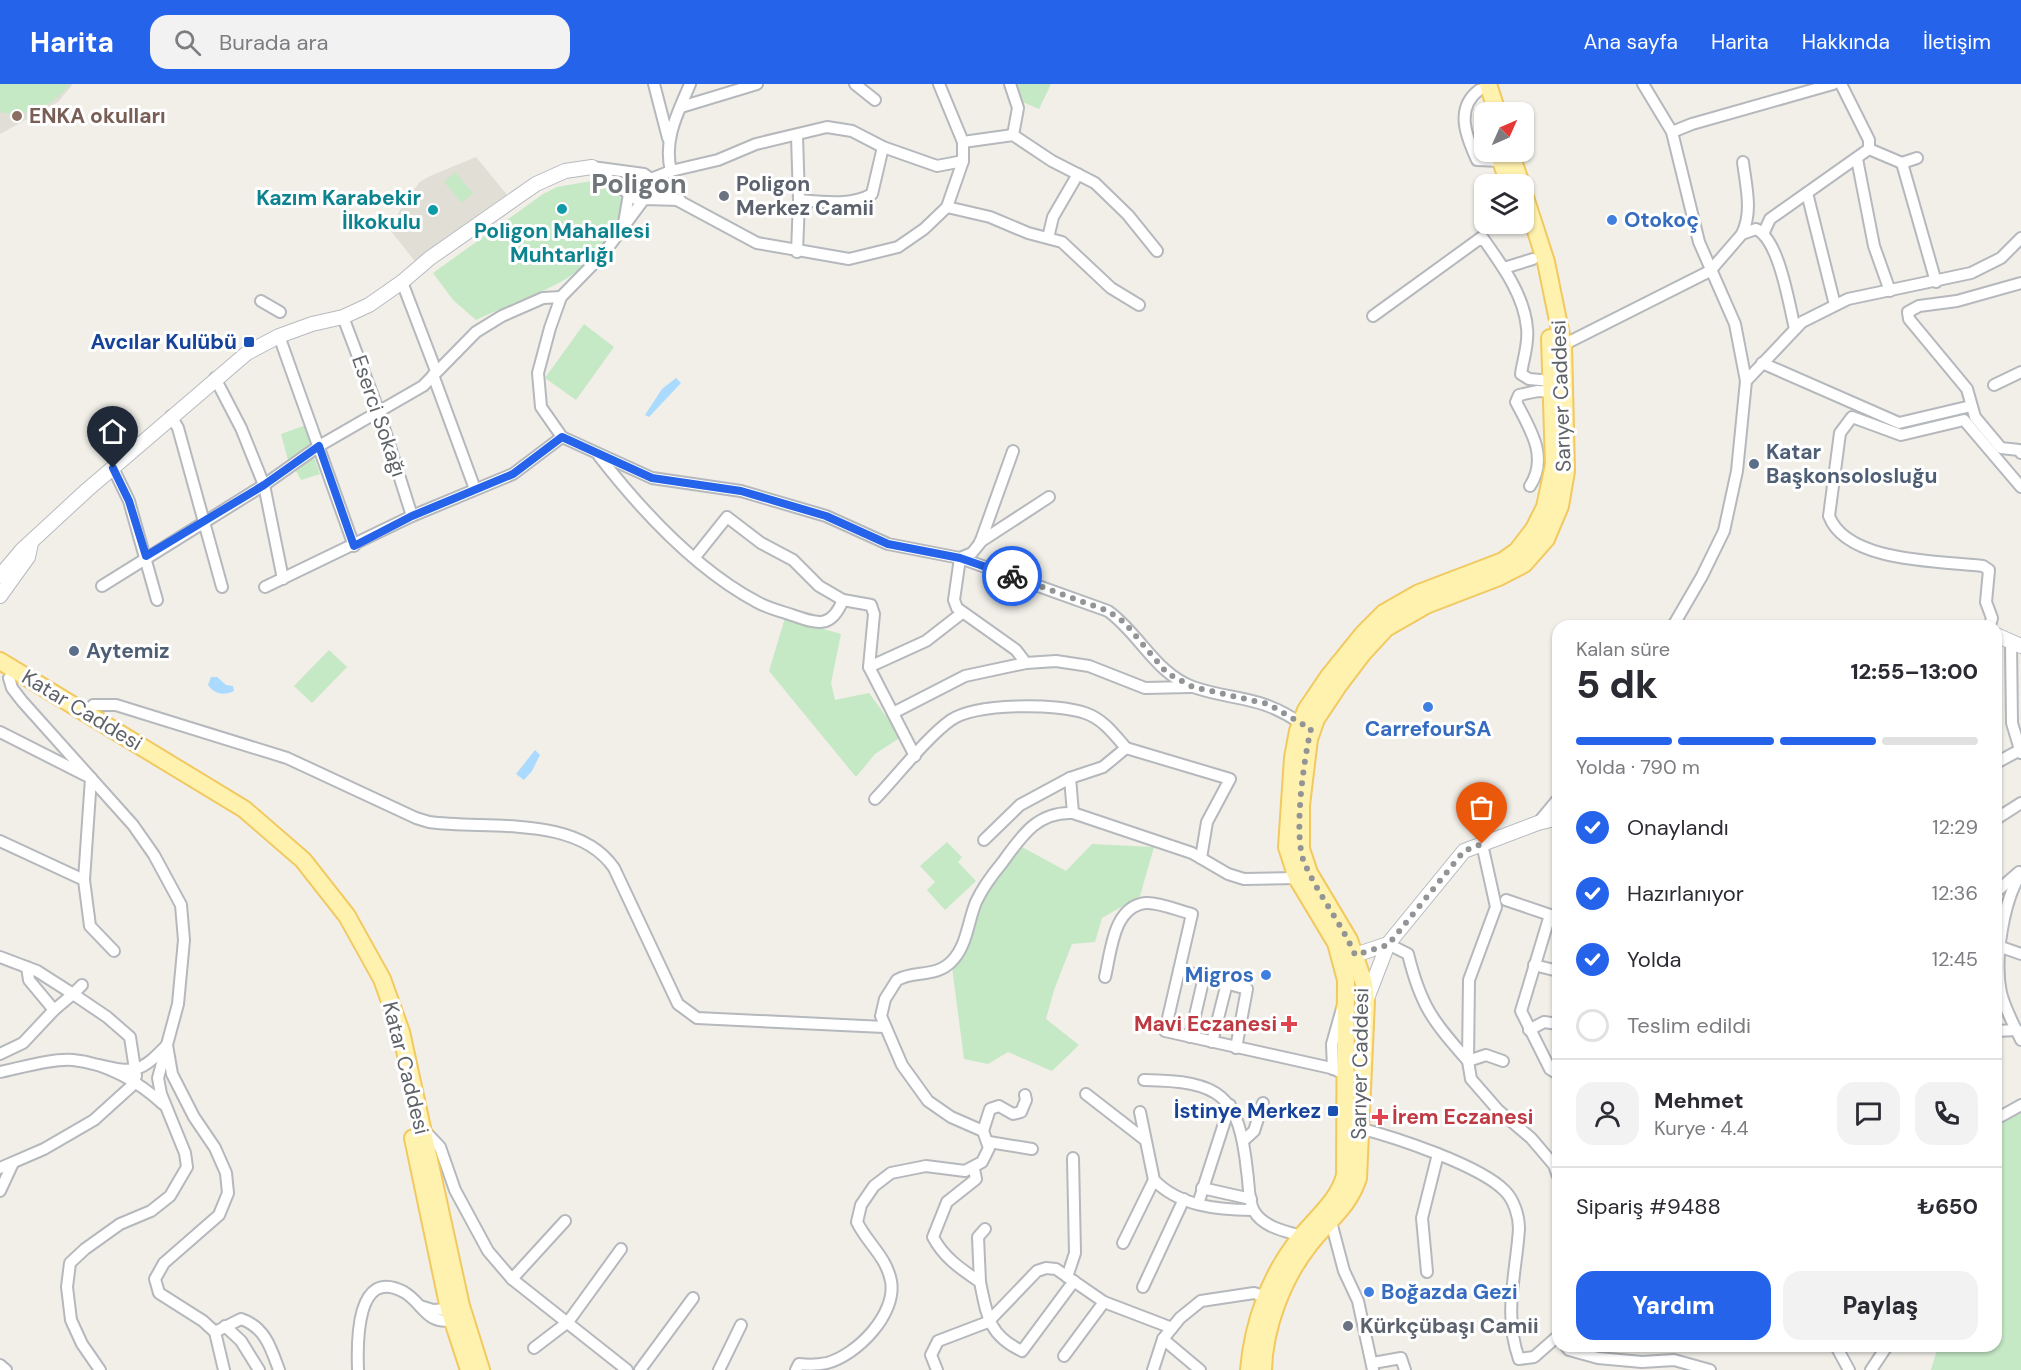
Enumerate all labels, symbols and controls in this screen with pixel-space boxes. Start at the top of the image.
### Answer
search box [150,15,570,69]
text: Harita [30,24,114,61]
icon: search [171,26,204,59]
text: Burada ara [219,28,329,57]
text: Ana sayfa [1583,28,1678,56]
text: Harita [1711,28,1769,56]
text: Hakkında [1802,28,1890,56]
text: İletişim [1923,28,1991,56]
place label: ENKA okulları [29,102,166,130]
north arrow [1474,102,1534,162]
map controls [1474,102,1534,234]
marker: ENKA okulları [10,109,24,123]
district label: Poligon [591,166,687,201]
place label: Poligon Merkez Camii [736,170,874,222]
button: layers [1474,174,1534,234]
place label: Kazım Karabekir İlkokulu [256,184,421,236]
marker: Poligon Merkez Camii [717,189,731,203]
marker: Poligon Mahallesi Muhtarlığı [555,202,569,216]
marker: Kazım Karabekir İlkokulu [426,203,440,217]
place label: Otokoç [1624,206,1699,234]
marker: Otokoç [1605,213,1619,227]
place label: Poligon Mahallesi Muhtarlığı [474,217,650,269]
street label: Sarıyer Caddesi [1544,320,1578,472]
place label: Avcılar Kulübü [90,328,237,356]
marker: Avcılar Kulübü [242,335,256,349]
street label: Eserci Sokağı [345,351,413,481]
pin [87,406,138,468]
icon: home [96,415,129,448]
place label: Katar Başkonsolosluğu [1766,438,1937,490]
marker: Katar Başkonsolosluğu [1747,457,1761,471]
courier [982,546,1042,606]
icon: bike [996,560,1029,593]
text: Kalan süre [1576,636,1670,662]
place label: Aytemiz [86,637,169,665]
marker: Aytemiz [67,644,81,658]
text: 12:55–13:00 [1850,657,1978,686]
text: 5 dk [1576,659,1658,710]
street label: Katar Caddesi [17,663,147,757]
marker: CarrefourSA [1421,700,1435,714]
place label: CarrefourSA [1365,715,1491,743]
text: Yolda · 790 m [1576,754,1700,780]
pin [1456,782,1507,844]
icon: bag [1465,791,1498,824]
icon: check [1576,811,1609,844]
text: Onaylandı [1627,813,1729,842]
text: 12:29 [1932,814,1978,840]
icon: check [1576,877,1609,910]
text: Hazırlanıyor [1627,879,1744,908]
text: 12:36 [1932,880,1978,906]
icon: check [1576,943,1609,976]
text: Yolda [1627,945,1682,974]
text: 12:45 [1932,946,1978,972]
place label: Migros [1185,961,1254,989]
marker: Migros [1259,968,1273,982]
street label: Sarıyer Caddesi [1345,988,1375,1140]
street label: Katar Caddesi [376,999,436,1137]
place label: Mavi Eczanesi [1134,1010,1277,1038]
text: Teslim edildi [1627,1011,1751,1040]
marker: Mavi Eczanesi [1282,1017,1296,1031]
button: person [1576,1082,1639,1145]
button: chat [1837,1082,1900,1145]
button: phone [1915,1082,1978,1145]
text: Mehmet [1654,1086,1744,1115]
place label: İstinye Merkez [1174,1097,1321,1125]
place label: İrem Eczanesi [1392,1103,1533,1131]
marker: İstinye Merkez [1326,1104,1340,1118]
marker: İrem Eczanesi [1373,1110,1387,1124]
text: Kurye · 4.4 [1654,1115,1749,1141]
text: Sipariş #9488 [1576,1192,1721,1221]
text: ₺650 [1917,1192,1978,1221]
button: Yardım [1576,1271,1771,1340]
button: Paylaş [1783,1271,1978,1340]
place label: Boğazda Gezi [1381,1278,1518,1306]
marker: Boğazda Gezi [1362,1285,1376,1299]
place label: Kürkçübaşı Camii [1360,1312,1539,1340]
marker: Kürkçübaşı Camii [1341,1319,1355,1333]

